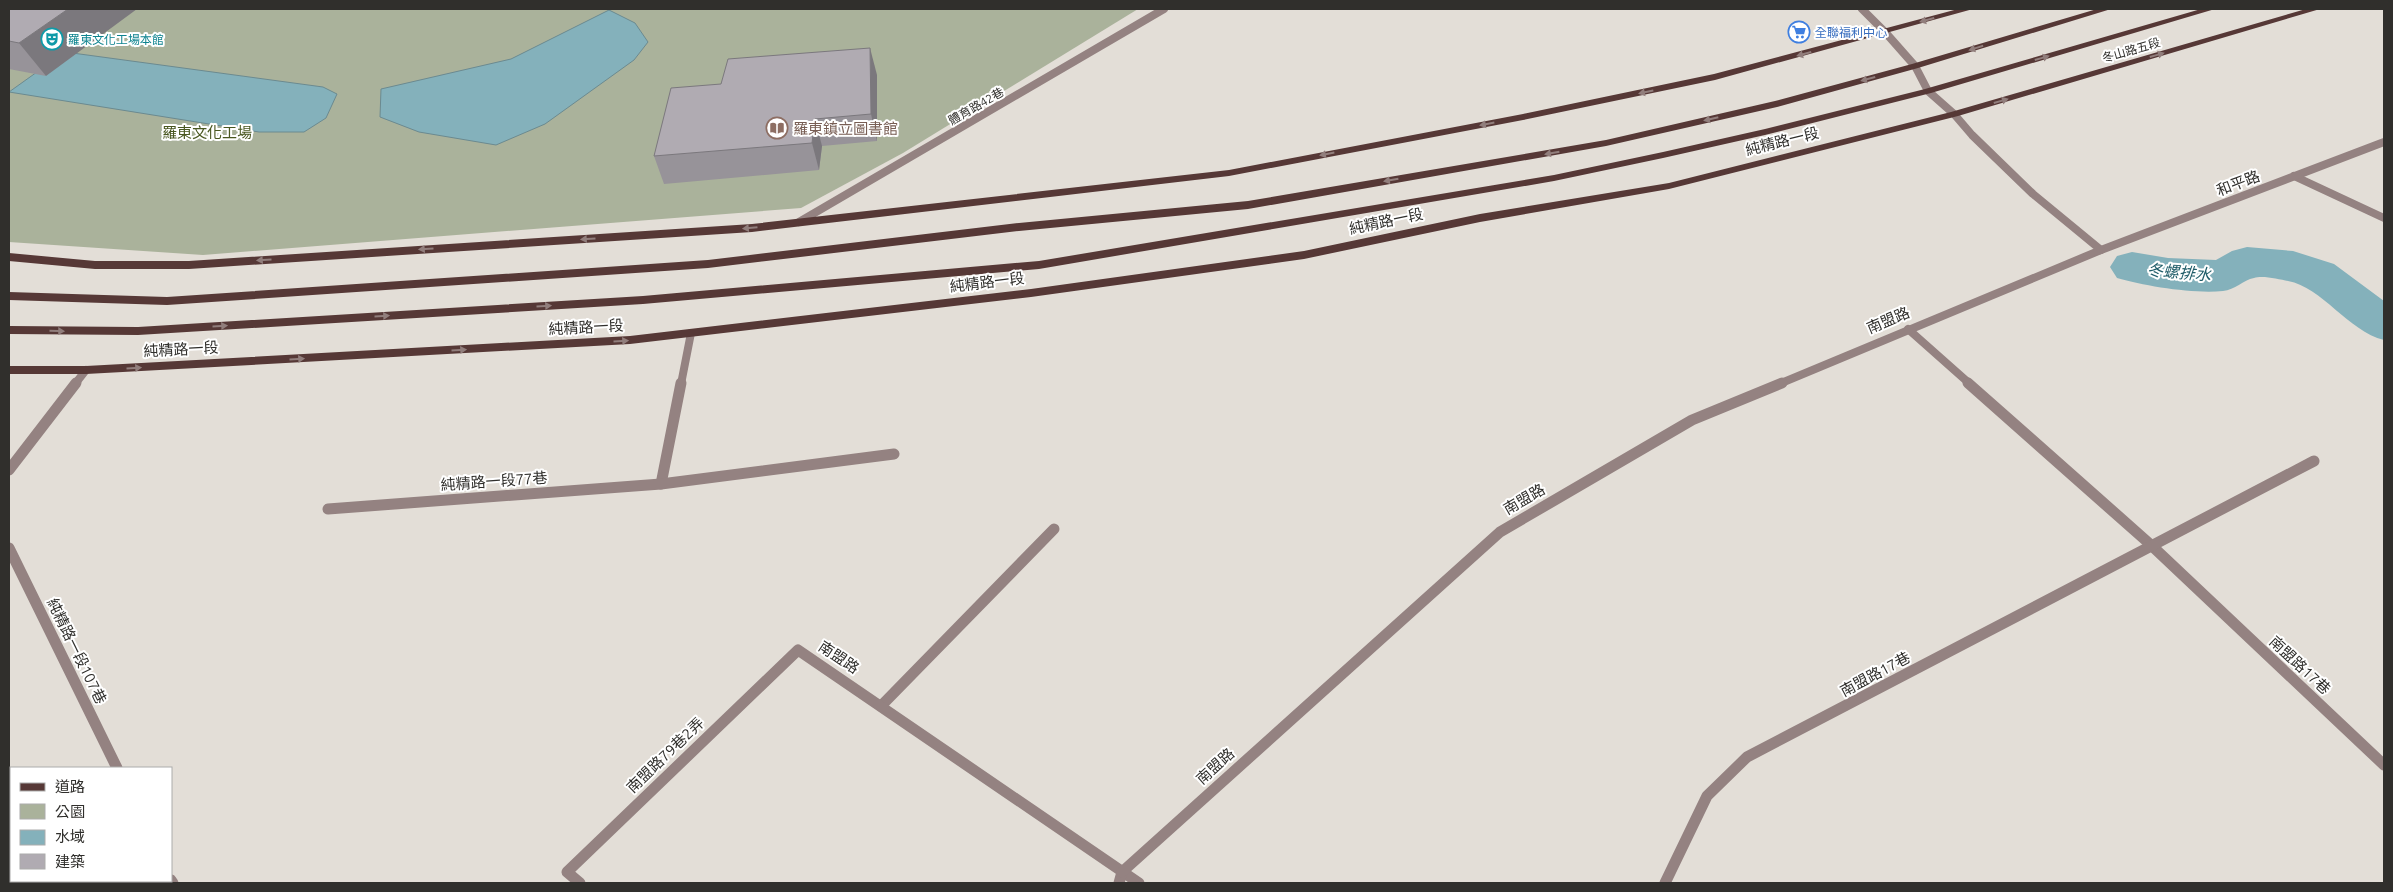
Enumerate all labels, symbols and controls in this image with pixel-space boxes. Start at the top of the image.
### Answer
one-way arrow [1919,17,1934,25]
supermarket icon: 全聯福利中心 [1787,20,1811,44]
place label: 全聯福利中心 [1815,26,1887,39]
theatre icon: 羅東文化工場本館 [40,27,64,51]
place label: 羅東文化工場本館 [68,33,164,46]
street label: 冬山路五段 [2100,35,2162,65]
one-way arrow [1968,44,1983,52]
one-way arrow [1797,50,1812,58]
one-way arrow [2150,51,2165,59]
one-way arrow [2035,53,2050,61]
one-way arrow [1860,75,1875,83]
street label: 體育路42巷 [946,85,1006,127]
one-way arrow [1638,88,1654,96]
one-way arrow [1994,96,2009,104]
one-way arrow [1703,115,1718,123]
library icon: 羅東鎮立圖書館 [765,116,789,140]
place label: 羅東鎮立圖書館 [793,120,898,137]
one-way arrow [1479,120,1495,128]
park label: 羅東文化工場 [162,124,252,141]
street label: 純精路一段 [1744,124,1820,158]
one-way arrow [1543,149,1559,157]
one-way arrow [1320,150,1335,158]
street label: 和平路 [2214,167,2262,199]
one-way arrow [1383,177,1399,185]
street label: 純精路一段 [1348,205,1424,237]
one-way arrow [742,224,758,232]
one-way arrow [580,235,596,243]
one-way arrow [418,246,434,254]
one-way arrow [255,257,271,265]
water label: 冬螺排水 [2146,260,2213,284]
street label: 純精路一段 [949,269,1025,295]
one-way arrow [536,302,552,310]
street label: 南盟路 [1864,303,1912,337]
one-way arrow [374,312,390,320]
street label: 純精路一段 [548,317,624,337]
one-way arrow [212,321,228,329]
one-way arrow [50,328,66,336]
one-way arrow [614,336,630,344]
street label: 純精路一段 [143,339,219,359]
one-way arrow [451,345,467,353]
one-way arrow [289,354,305,362]
one-way arrow [127,363,143,371]
street label: 純精路一段77巷 [440,469,548,493]
street label: 南盟路 [1500,480,1548,518]
street label: 純精路一段107巷 [44,595,110,707]
street label: 南盟路17巷 [2266,633,2334,697]
street label: 南盟路 [816,637,862,677]
street label: 南盟路17巷 [1837,648,1913,700]
street label: 南盟路79巷2弄 [623,714,707,796]
street label: 南盟路 [1193,745,1237,787]
legend [10,767,172,882]
text: 道路 [55,778,85,795]
text: 公園 [55,803,85,820]
text: 水域 [55,828,85,845]
text: 建築 [55,853,85,870]

